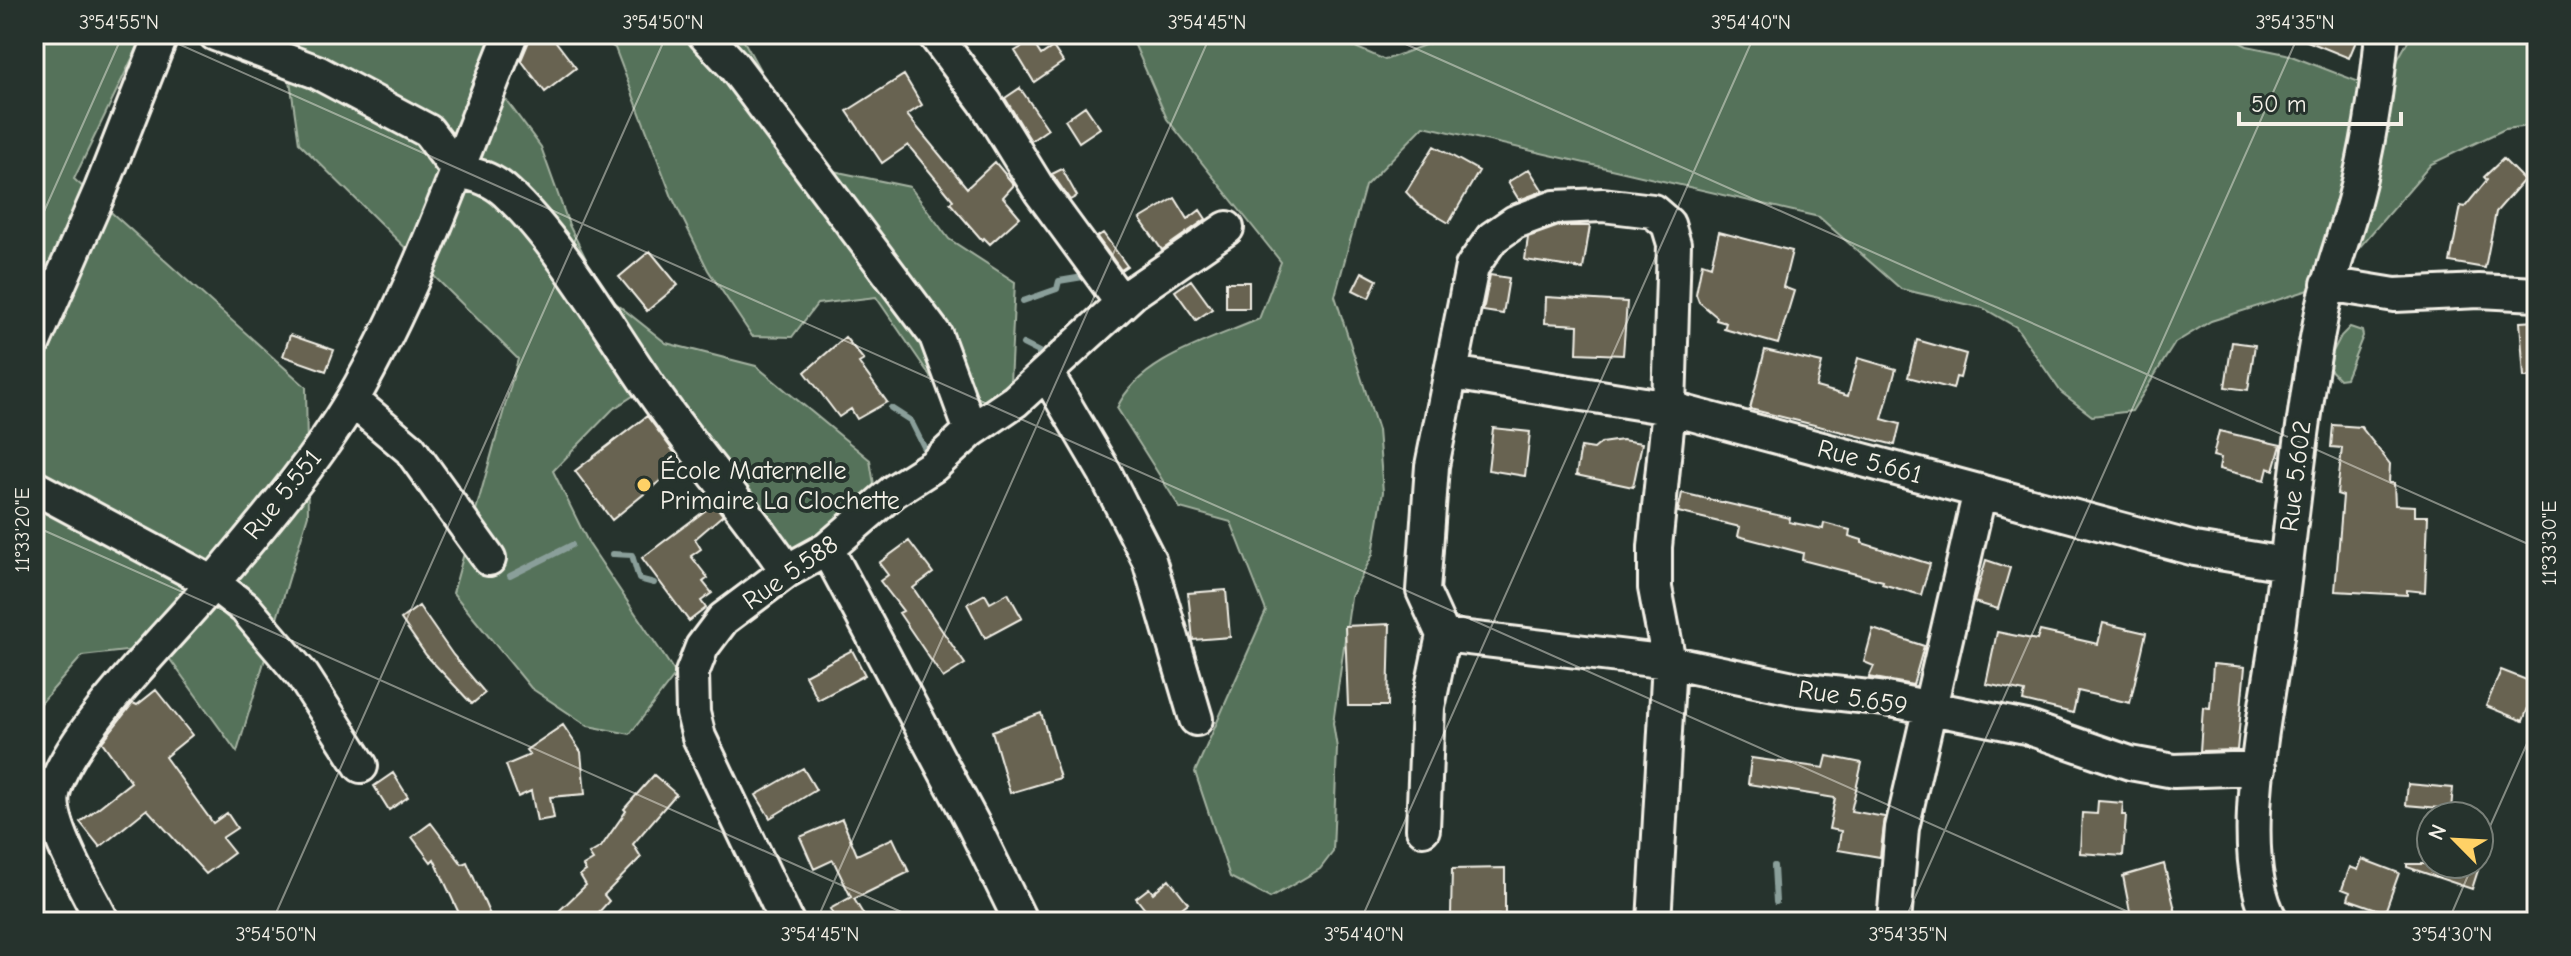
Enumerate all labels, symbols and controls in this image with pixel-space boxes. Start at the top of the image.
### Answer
text: 3°54'55"N [79,11,159,34]
text: 3°54'50"N [622,11,704,34]
text: 3°54'45"N [1168,11,1246,34]
text: 3°54'40"N [1711,11,1791,34]
text: 3°54'35"N [2255,11,2335,34]
scale bar [2239,76,2401,126]
text: 50 m [2251,90,2307,118]
street label: Rue 5.602 [2274,419,2318,534]
street label: Rue 5.661 [1814,434,1925,490]
street label: Rue 5.551 [237,444,328,546]
place label: École Maternelle Primaire La Clochette [660,455,900,516]
marker: École Maternelle Primaire La Clochette [635,476,653,494]
text: 11°33'20"E [11,487,34,573]
text: 11°33'30"E [2538,501,2561,585]
street label: Rue 5.588 [737,529,844,616]
street label: Rue 5.659 [1796,675,1910,721]
north arrow [2415,800,2495,880]
text: N [2423,820,2452,844]
text: 3°54'50"N [235,923,317,946]
text: 3°54'45"N [781,923,859,946]
text: 3°54'40"N [1324,923,1404,946]
text: 3°54'35"N [1868,923,1948,946]
text: 3°54'30"N [2412,923,2492,946]

